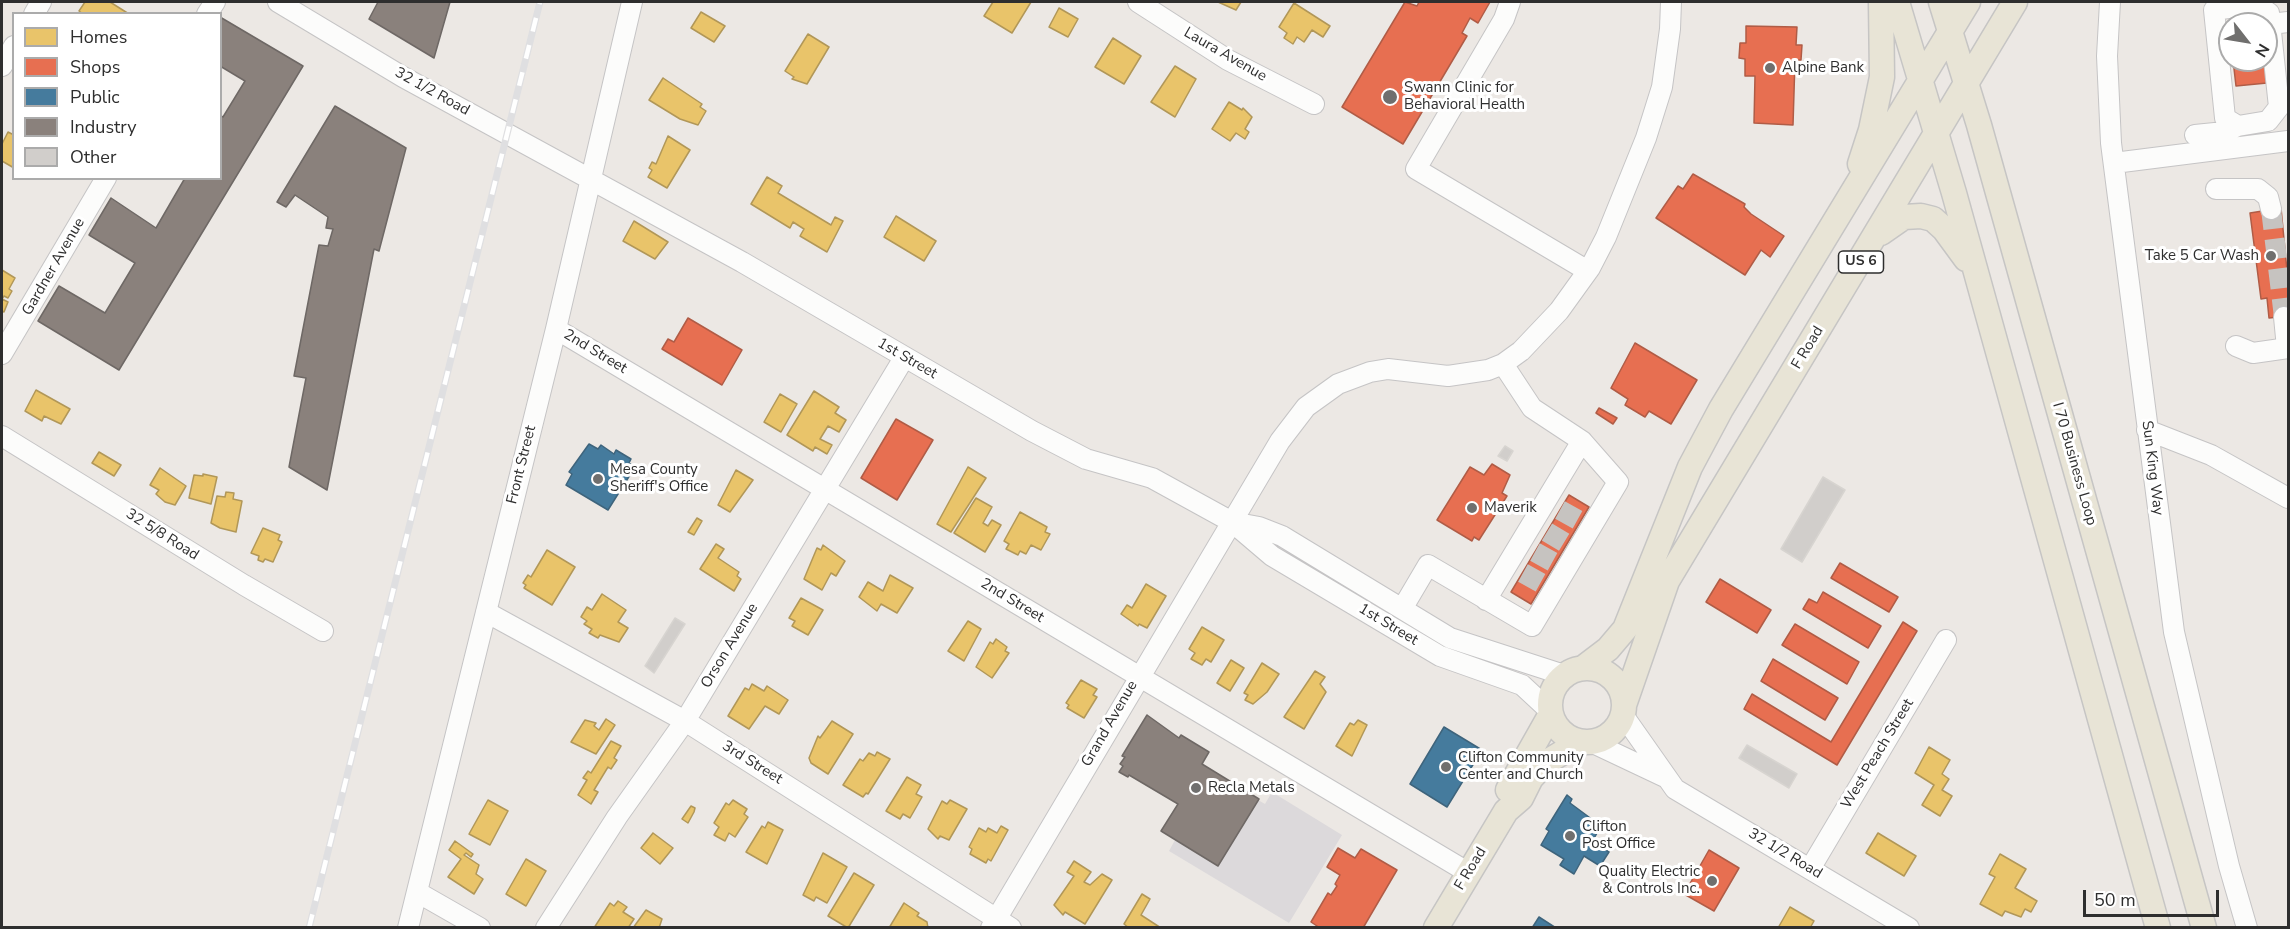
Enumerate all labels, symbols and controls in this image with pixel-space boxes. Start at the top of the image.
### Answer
legend [12,12,222,180]
north arrow [2218,12,2278,72]
street label: Laura Avenue [1180,24,1270,86]
text: Homes [70,25,127,49]
text: N [2249,39,2274,61]
text: Shops [70,55,120,79]
place label: Alpine Bank [1782,59,1864,77]
marker: Alpine Bank [1763,61,1777,75]
street label: 32 1/2 Road [391,64,473,120]
place label: Swann Clinic for Behavioral Health [1404,79,1525,114]
text: Public [70,85,120,109]
marker: Swann Clinic for Behavioral Health [1381,88,1399,106]
text: Industry [70,115,137,139]
text: Other [70,145,116,169]
street label: Gardner Avenue [19,215,89,319]
place label: Take 5 Car Wash [2145,247,2259,265]
marker: Take 5 Car Wash [2264,249,2278,263]
road number: US 6 [1838,251,1884,273]
street label: F Road [1788,323,1828,373]
street label: 2nd Street [560,326,630,378]
street label: 1st Street [874,335,940,383]
street label: I 70 Business Loop [2048,400,2100,528]
street label: Sun King Way [2137,420,2167,516]
street label: Front Street [504,424,540,506]
place label: Mesa County Sheriff's Office [610,461,708,496]
marker: Mesa County Sheriff's Office [591,472,605,486]
place label: Maverik [1484,499,1537,517]
marker: Maverik [1465,501,1479,515]
street label: 32 5/8 Road [122,505,202,565]
street label: 2nd Street [977,575,1047,627]
street label: Orson Avenue [698,600,762,692]
street label: 1st Street [1355,600,1421,650]
street label: Grand Avenue [1078,678,1142,770]
street label: West Peach Street [1838,696,1918,812]
street label: 3rd Street [718,737,786,789]
place label: Clifton Community Center and Church [1458,749,1584,784]
marker: Clifton Community Center and Church [1439,760,1453,774]
place label: Recla Metals [1208,779,1295,797]
marker: Recla Metals [1189,781,1203,795]
place label: Clifton Post Office [1582,818,1655,853]
street label: 32 1/2 Road [1745,825,1825,883]
marker: Clifton Post Office [1563,829,1577,843]
street label: F Road [1451,844,1491,894]
place label: Quality Electric & Controls Inc. [1598,863,1700,898]
marker: Quality Electric & Controls Inc. [1705,874,1719,888]
scale bar [2086,878,2222,916]
text: 50 m [2094,888,2136,912]

